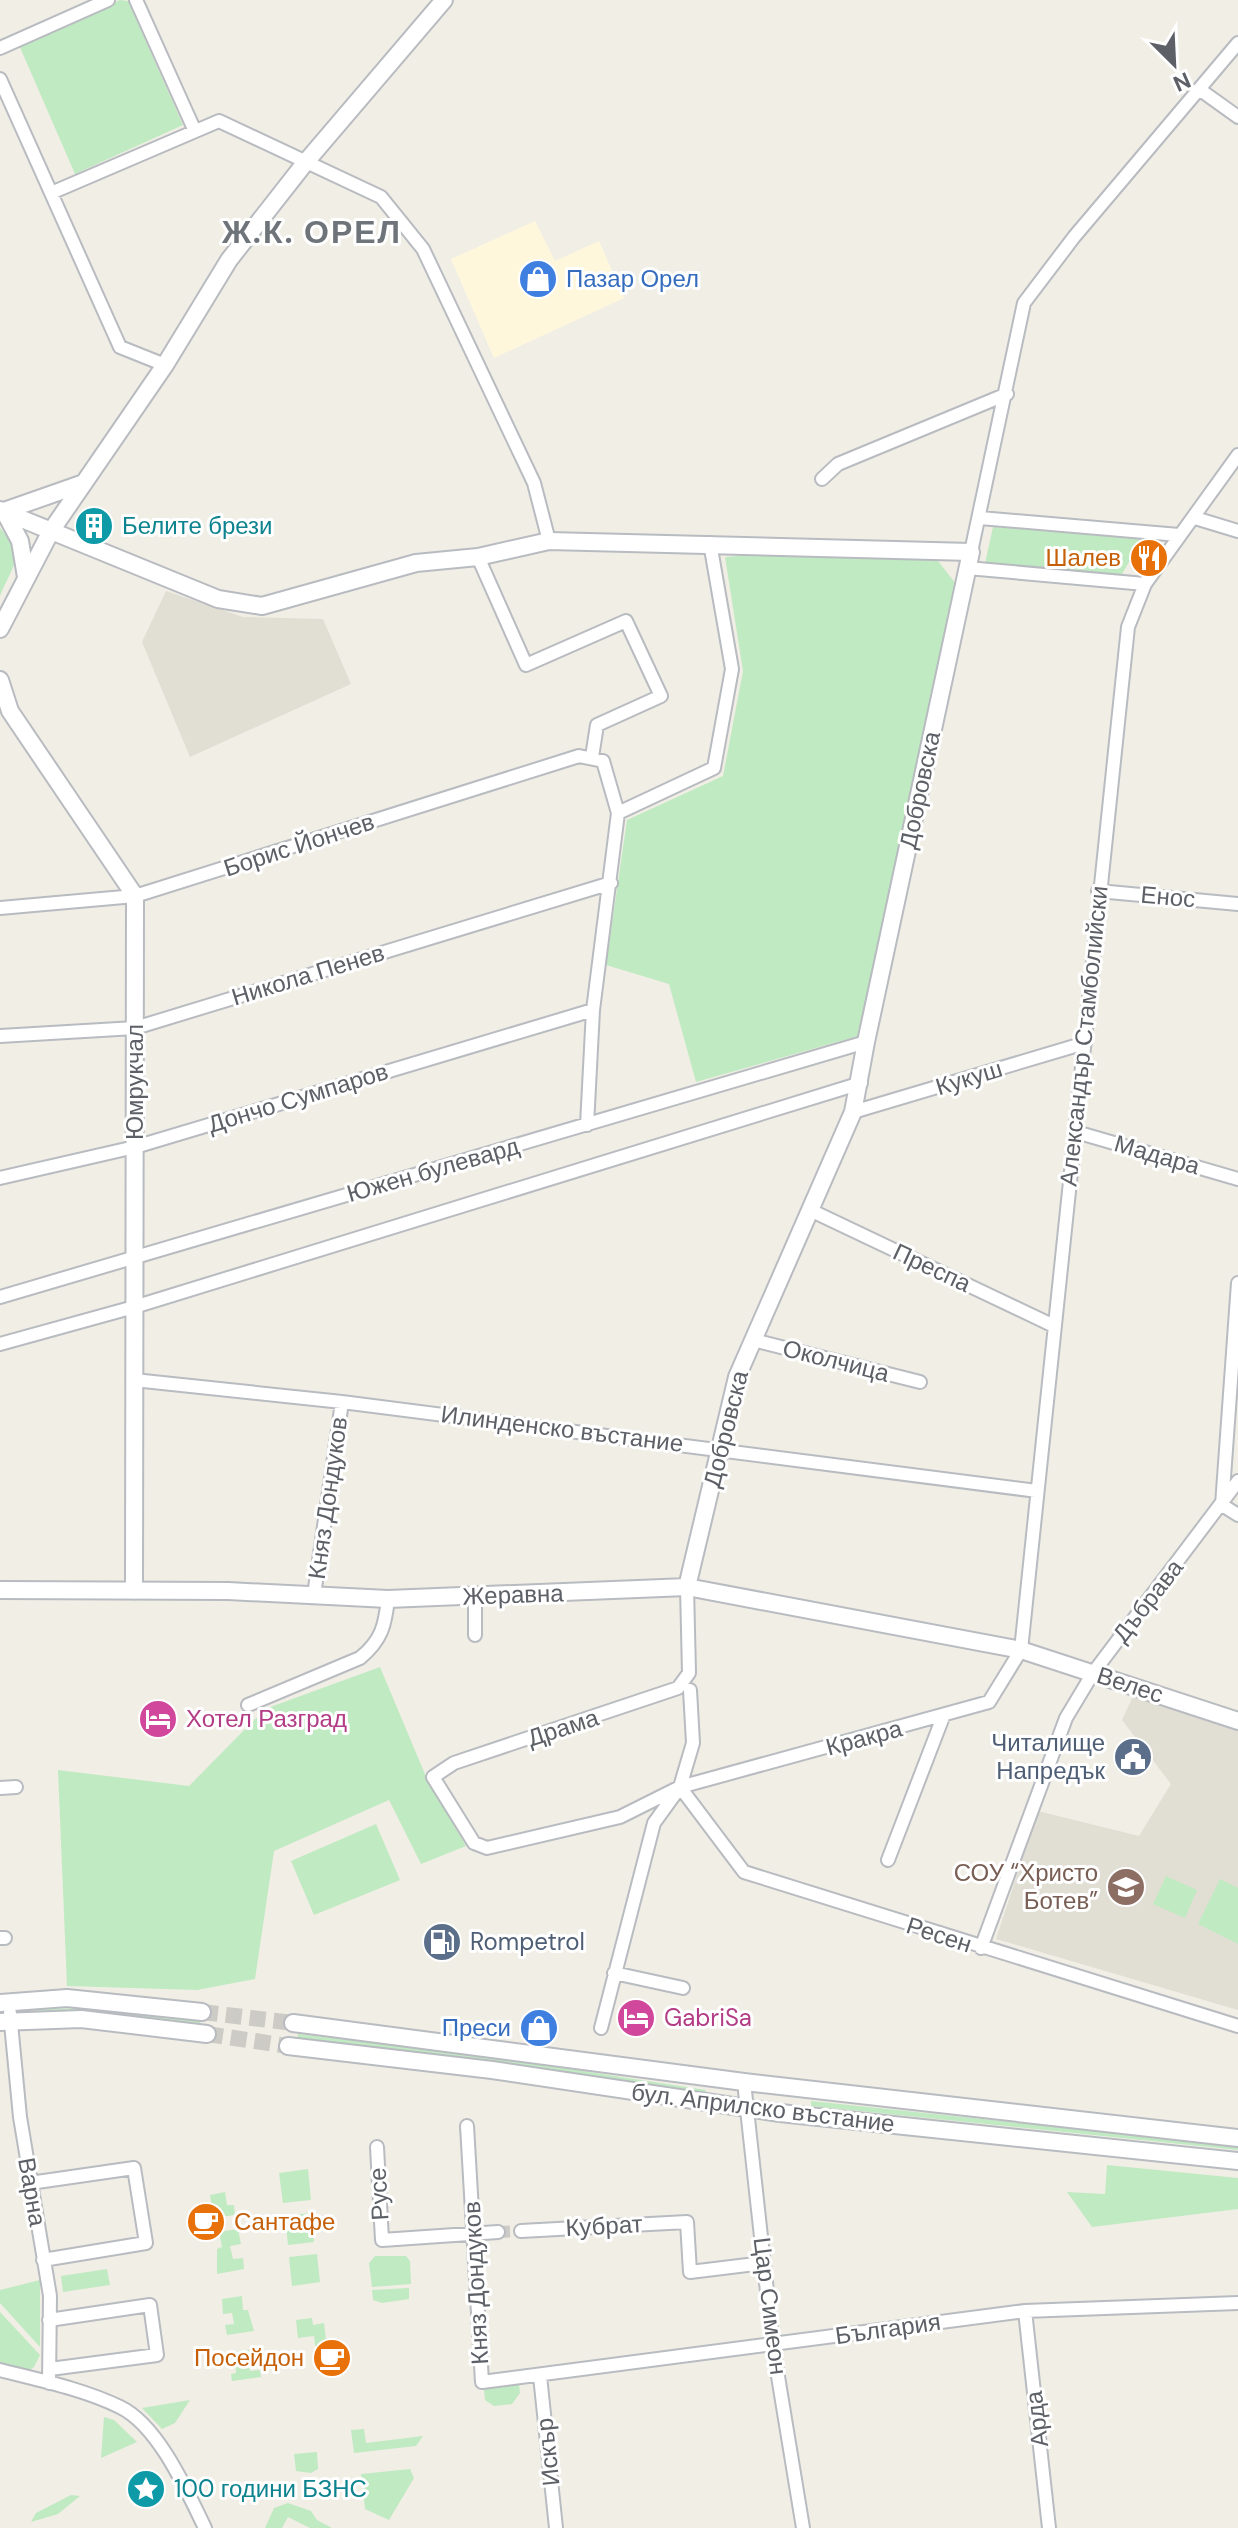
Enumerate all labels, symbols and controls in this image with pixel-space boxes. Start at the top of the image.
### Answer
north arrow [1134,24,1214,104]
text: N [1169,65,1195,98]
district label: Ж.К. ОРЕЛ [221,211,402,253]
shop icon: Пазар Орел [517,258,559,300]
place label: Пазар Орел [566,263,699,294]
building icon: Белите брези [73,505,115,547]
place label: Белите брези [122,510,273,541]
restaurant icon: Шалев [1128,537,1170,579]
place label: Шалев [1046,542,1121,573]
street label: Добровска [892,728,947,851]
street label: Борис Йончев [220,806,378,883]
street label: Енос [1139,879,1197,914]
street label: Александър Стамболийски [1052,884,1115,1188]
street label: Никола Пенев [228,937,388,1012]
street label: Юмрукчал [119,1024,150,1140]
street label: Кукуш [932,1053,1006,1102]
street label: Дончо Сумпаров [204,1055,392,1140]
street label: Мадара [1111,1128,1204,1182]
street label: Южен булевард [343,1130,523,1209]
street label: Преспа [888,1236,977,1299]
street label: Околчица [780,1332,893,1389]
street label: Добровска [696,1367,755,1490]
street label: Илинденско въстание [439,1398,685,1459]
street label: Княз Дондуков [301,1415,354,1581]
street label: Дъбрава [1105,1552,1190,1649]
street label: Жеравна [462,1577,565,1612]
street label: Велес [1093,1659,1167,1710]
hotel icon: Хотел Разград [137,1698,179,1740]
street label: Драма [523,1701,603,1754]
place label: Хотел Разград [186,1703,347,1734]
street label: Кракра [822,1712,906,1763]
place label: Читалище Напредък [991,1727,1105,1786]
public building icon: Читалище Напредък [1112,1736,1154,1778]
place label: СОУ “Христо Ботев” [954,1857,1098,1916]
school or university icon: СОУ “Христо Ботев” [1105,1866,1147,1908]
street label: Ресен [903,1909,976,1960]
fuel station icon: Rompetrol [421,1921,463,1963]
place label: Rompetrol [470,1926,585,1957]
hotel icon: GabriSa [615,1997,657,2039]
place label: GabriSa [664,2002,752,2033]
shop icon: Преси [518,2007,560,2049]
place label: Преси [442,2012,511,2043]
street label: бул. Априлско въстание [630,2076,897,2139]
street label: Варна [11,2155,54,2229]
street label: Русе [362,2167,395,2221]
cafe icon: Сантафе [185,2201,227,2243]
street label: Княз Дондуков [456,2201,495,2366]
place label: Сантафе [234,2206,335,2237]
street label: Кубрат [565,2208,643,2243]
street label: Цар Симеон [747,2235,794,2377]
street label: България [833,2306,943,2351]
cafe icon: Посейдон [311,2337,353,2379]
place label: Посейдон [194,2342,304,2373]
street label: Арда [1018,2389,1055,2449]
street label: Искър [529,2417,566,2488]
place icon: 100 години БЗНС [125,2468,167,2510]
place label: 100 години БЗНС [174,2473,367,2504]

